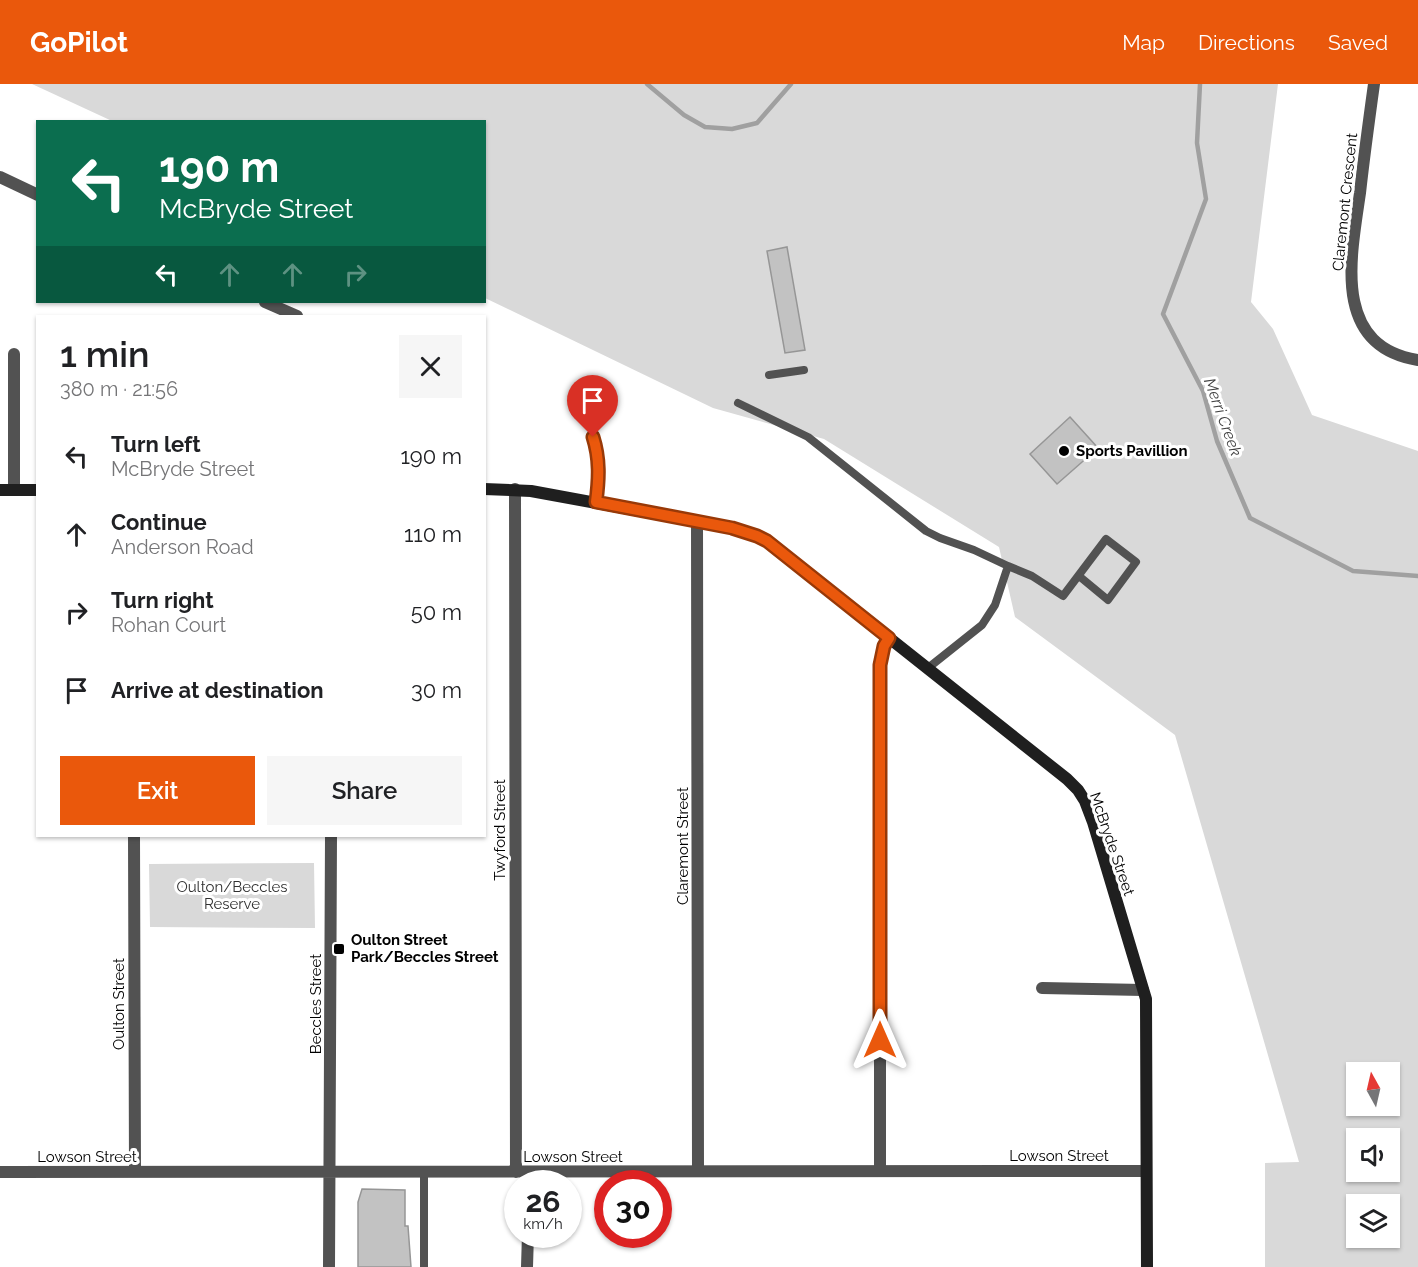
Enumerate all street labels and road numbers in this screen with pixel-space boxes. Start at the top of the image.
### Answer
street label: Claremont Crescent [1329,132,1361,272]
street label: Twyford Street [491,779,509,881]
street label: Claremont Street [674,787,692,905]
street label: McBryde Street [1086,790,1138,898]
street label: Beccles Street [307,954,325,1054]
street label: Oulton Street [110,958,128,1050]
street label: Lowson Street [1009,1147,1109,1165]
street label: Lowson Street [37,1148,137,1166]
street label: Lowson Street [523,1148,623,1166]

